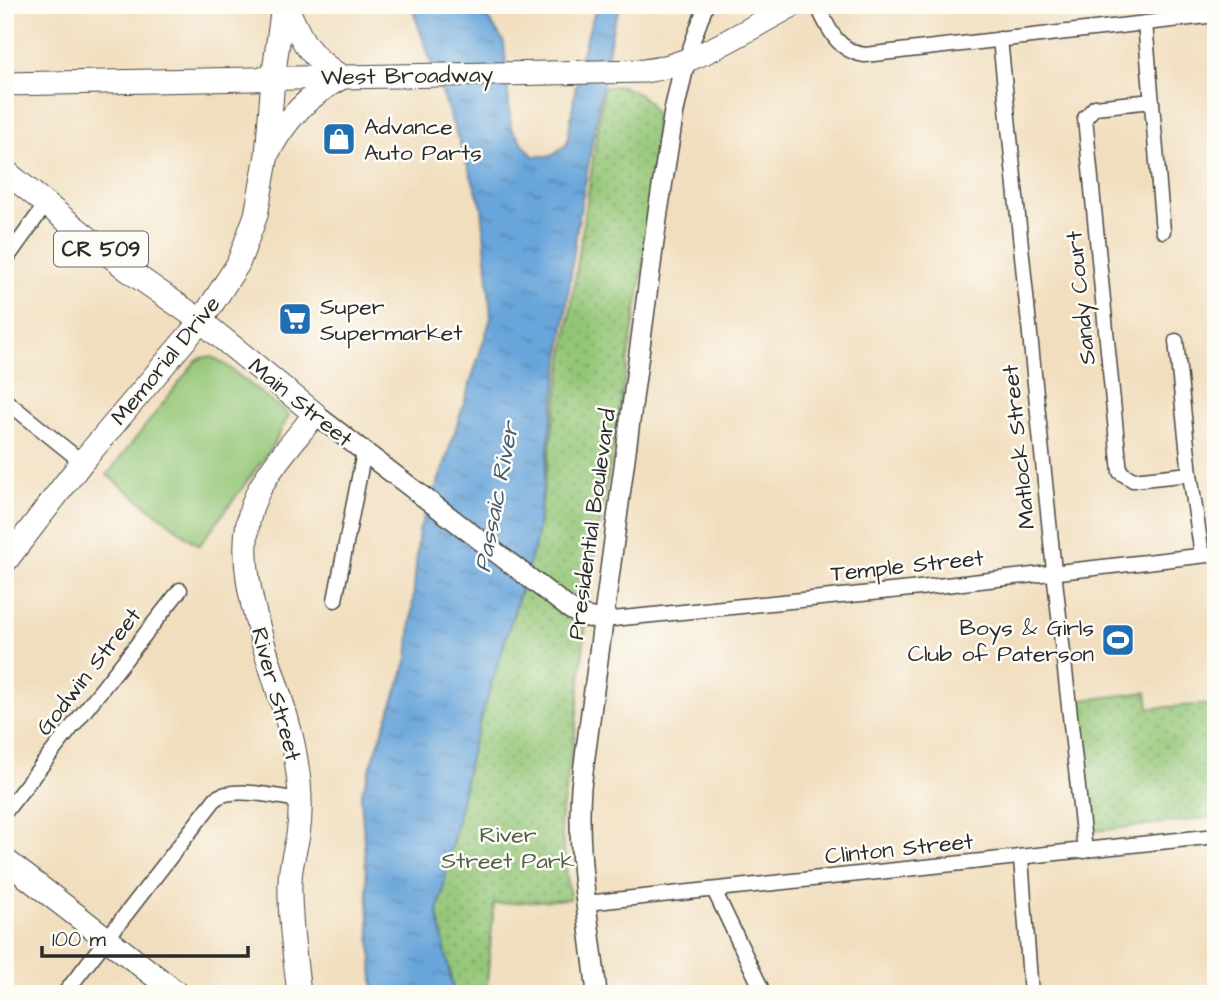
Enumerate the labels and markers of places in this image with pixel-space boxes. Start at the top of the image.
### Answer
place label: Advance Auto Parts [364,111,482,169]
shop icon: Advance Auto Parts [320,120,358,158]
place label: Super Supermarket [320,291,463,349]
supermarket icon: Super Supermarket [276,300,314,338]
place label: Boys & Girls Club of Paterson [908,612,1094,670]
sports icon: Boys & Girls Club of Paterson [1099,621,1137,659]

